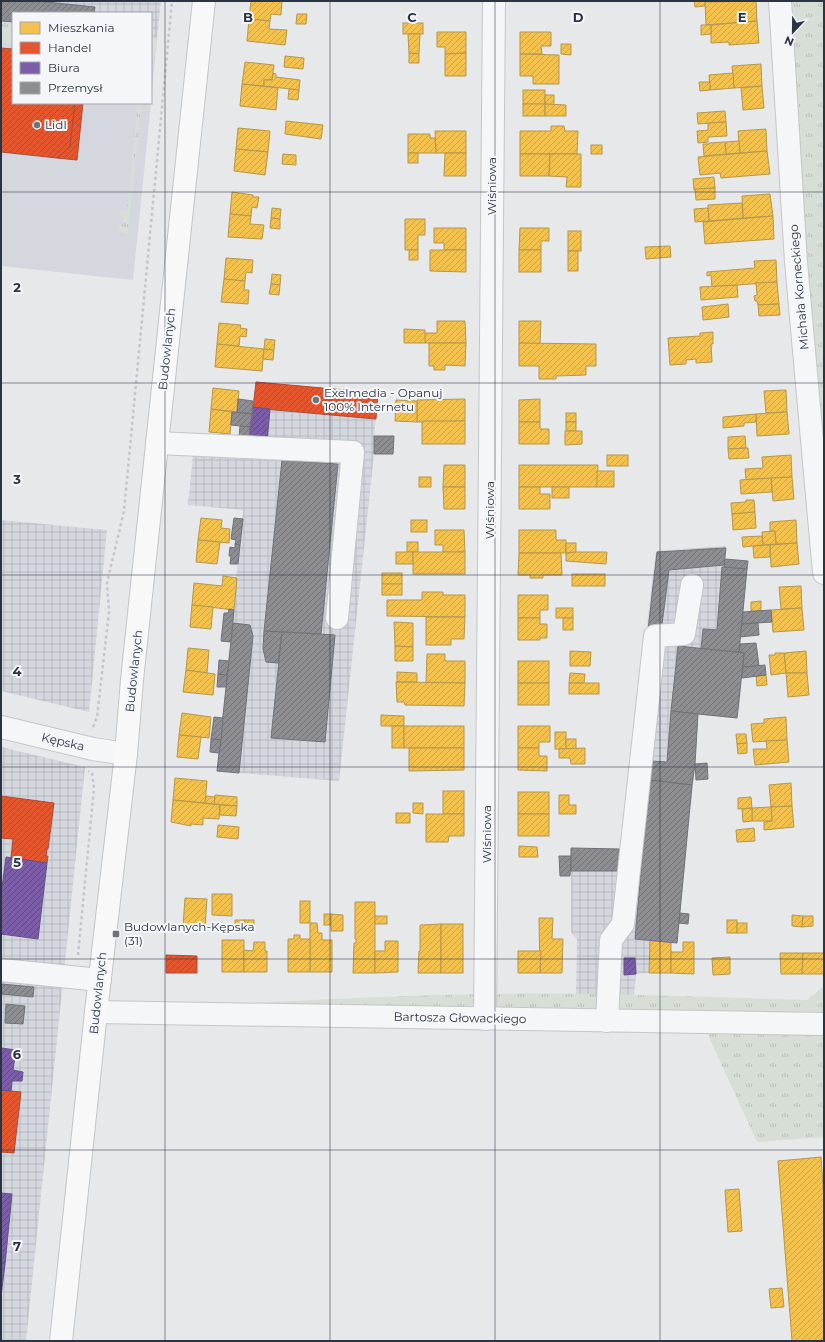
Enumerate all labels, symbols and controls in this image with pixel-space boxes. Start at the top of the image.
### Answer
text: B [243,9,253,25]
text: C [407,9,417,25]
text: D [573,9,584,25]
text: E [738,9,747,25]
legend [12,12,152,104]
north arrow [773,12,813,52]
text: Mieszkania [48,20,114,35]
text: N [783,33,796,49]
text: Handel [48,40,92,55]
text: Biura [48,60,80,75]
text: Przemysł [48,80,103,95]
place label: Lidl [45,117,67,132]
marker: Lidl [32,120,42,130]
street label: Wiśniowa [484,157,499,215]
street label: Michała Korneckiego [786,224,811,350]
text: 2 [13,279,21,295]
street label: Budowlanych [155,307,178,391]
place label: Exelmedia - Opanuj 100% Internetu [324,385,443,414]
marker: Exelmedia - Opanuj 100% Internetu [311,395,321,405]
text: 3 [12,471,21,487]
street label: Wiśniowa [482,481,497,539]
street label: Budowlanych [122,629,145,713]
text: 4 [13,663,22,679]
street label: Kępska [40,729,86,754]
street label: Wiśniowa [479,805,494,863]
text: 5 [13,854,21,870]
place label: Budowlanych-Kępska (31) [124,919,255,948]
marker: Budowlanych-Kępska (31) [111,929,121,939]
street label: Budowlanych [86,951,109,1035]
street label: Bartosza Głowackiego [393,1009,527,1026]
text: 6 [13,1046,22,1062]
text: 7 [13,1238,21,1254]

